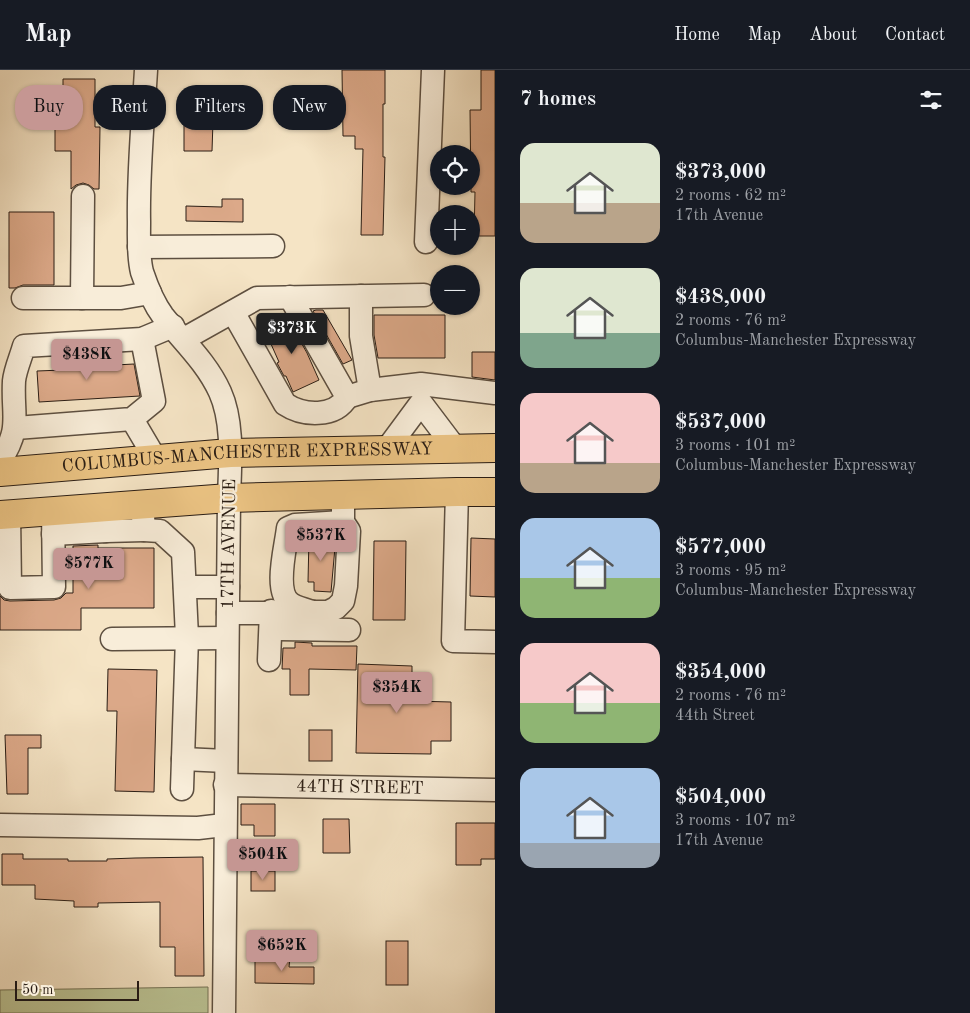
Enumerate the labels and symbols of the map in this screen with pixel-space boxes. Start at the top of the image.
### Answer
pin: $373K [257,312,327,355]
pin: $438K [52,338,122,381]
street label: COLUMBUS-MANCHESTER EXPRESSWAY [61,440,433,476]
street label: 17TH AVENUE [219,479,239,609]
pin: $537K [286,520,356,562]
pin: $577K [54,548,124,590]
pin: $354K [362,672,432,714]
street label: 44TH STREET [296,777,424,798]
pin: $504K [228,838,298,881]
pin: $652K [247,930,317,972]
scale bar [15,978,139,1001]

